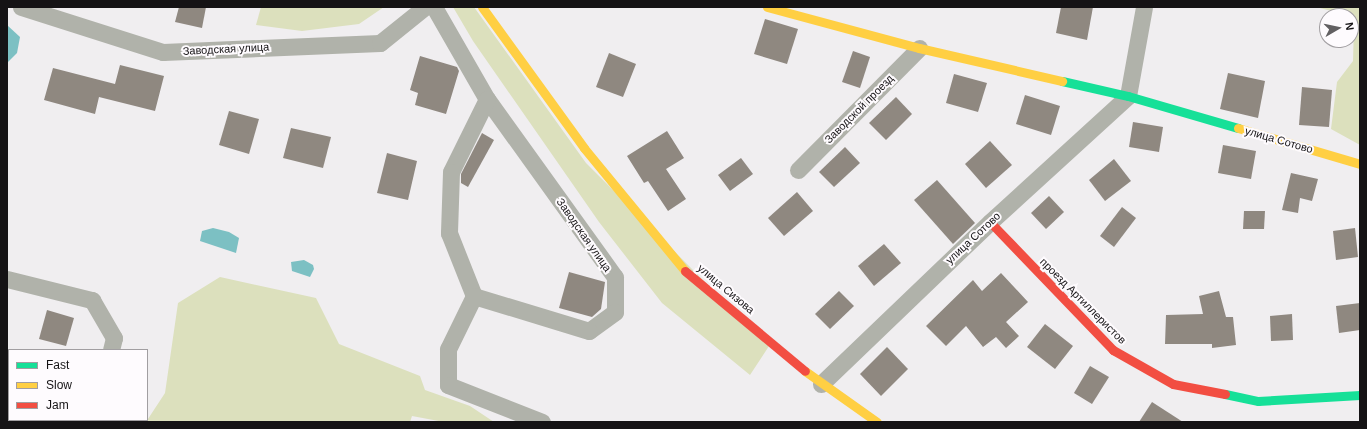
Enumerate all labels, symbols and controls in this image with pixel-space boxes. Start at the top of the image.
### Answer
north arrow [1319,8,1359,48]
text: N [1343,21,1356,31]
street label: Заводская улица [182,40,270,58]
street label: Заводской проезд [822,72,896,146]
street label: улица Сотово [1244,124,1314,156]
street label: Заводская улица [554,196,614,274]
street label: улица Сотово [943,209,1003,267]
street label: проезд Артиллеристов [1037,255,1129,347]
street label: улица Сизова [695,261,757,317]
legend [8,349,148,421]
text: Fast [46,358,69,372]
text: Slow [46,378,72,392]
text: Jam [46,398,69,412]

